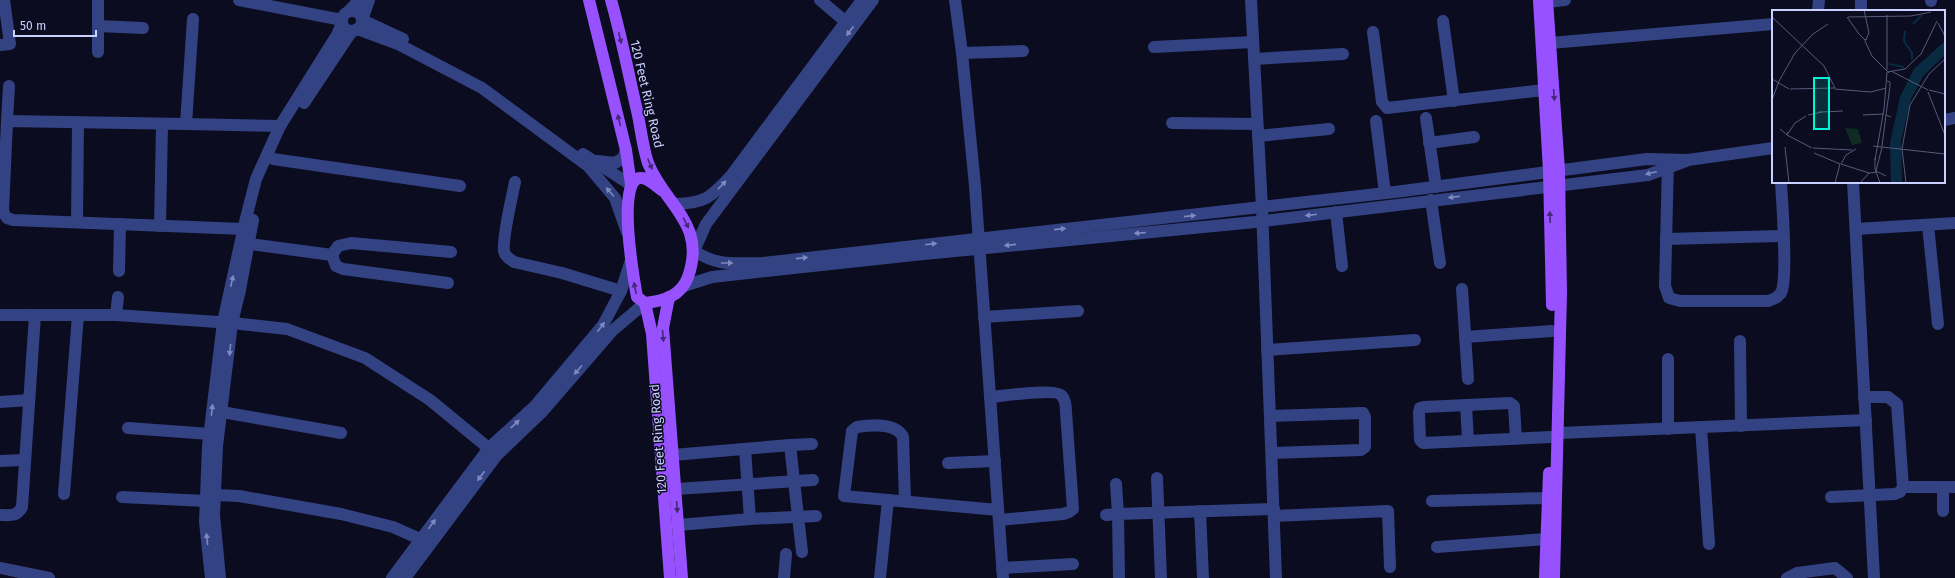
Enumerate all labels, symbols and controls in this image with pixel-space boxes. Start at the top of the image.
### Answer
inset map [1772,10,1945,183]
scale bar [14,12,96,38]
text: 50 m [20,19,46,33]
one-way arrow [846,26,854,37]
one-way arrow [618,32,624,44]
street label: 120 Feet Ring Road [627,39,667,149]
one-way arrow [1550,89,1557,101]
one-way arrow [615,113,621,126]
one-way arrow [647,159,653,171]
one-way arrow [1645,171,1657,177]
one-way arrow [717,180,727,190]
one-way arrow [606,186,615,197]
one-way arrow [1448,194,1460,200]
one-way arrow [1547,210,1553,223]
one-way arrow [1184,212,1196,219]
one-way arrow [1305,212,1317,218]
one-way arrow [683,217,689,229]
one-way arrow [1054,226,1066,233]
one-way arrow [1134,229,1146,236]
one-way arrow [925,241,937,247]
one-way arrow [1004,242,1016,249]
one-way arrow [796,255,808,262]
one-way arrow [721,260,734,266]
one-way arrow [229,275,235,287]
one-way arrow [632,281,638,294]
one-way arrow [597,322,605,333]
one-way arrow [660,330,667,342]
one-way arrow [226,344,233,356]
one-way arrow [574,365,583,376]
street label: 120 Feet Ring Road [647,383,669,495]
one-way arrow [209,404,216,416]
one-way arrow [510,419,520,429]
one-way arrow [477,471,485,481]
one-way arrow [673,501,680,513]
one-way arrow [428,518,436,529]
one-way arrow [204,533,210,545]

